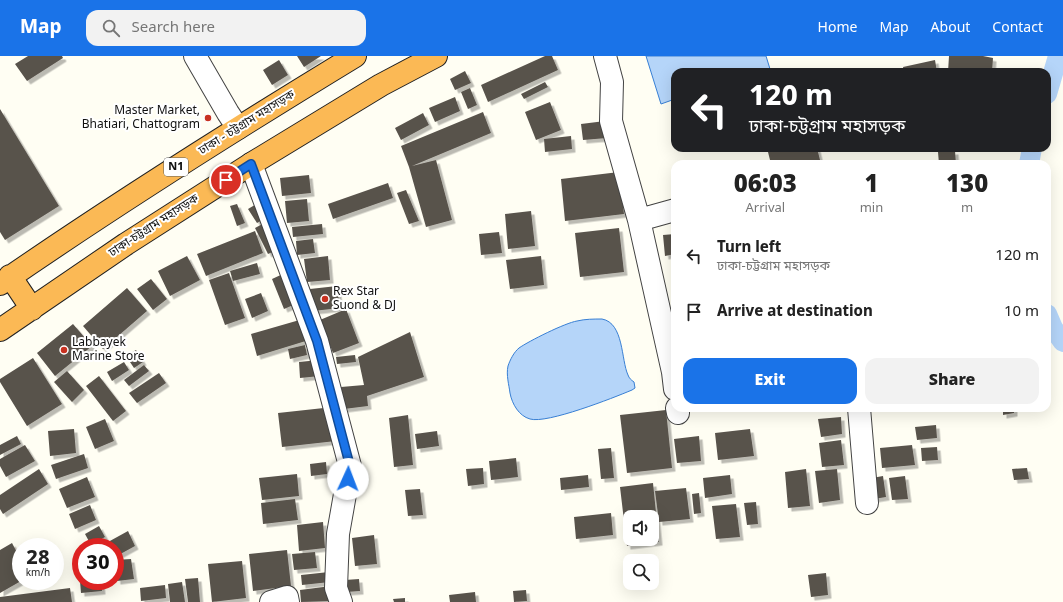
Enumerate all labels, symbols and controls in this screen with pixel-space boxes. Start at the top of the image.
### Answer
search box [86,10,366,46]
text: Map [20,16,62,41]
icon: search [100,17,122,39]
text: Search here [132,18,215,38]
text: Home [818,19,857,38]
text: Map [879,19,909,38]
text: About [931,19,970,38]
text: Contact [992,19,1043,38]
text: 120 m [749,79,833,116]
icon: left [683,84,735,136]
street label: ঢাকা - চট্টগ্রাম মহাসড়ক [194,86,298,160]
place label: Master Market, Bhatiari, Chattogram [82,103,200,133]
marker: Master Market, Bhatiari, Chattogram [203,113,213,123]
text: ঢাকা-চট্টগ্রাম মহাসড়ক [749,115,906,139]
road number: N1 [164,158,188,176]
pin [209,163,243,197]
icon: arrive [215,169,237,191]
text: 06:03 [734,170,797,202]
text: 1 [864,170,878,202]
text: 130 [946,170,988,202]
street label: ঢাকা-চট্টগ্রাম মহাসড়ক [105,190,202,262]
text: Arrival [746,200,785,217]
text: min [860,200,883,217]
text: m [961,200,973,217]
text: Turn left [717,238,781,258]
icon: left [683,245,705,267]
text: 120 m [995,246,1039,266]
text: ঢাকা-চট্টগ্রাম মহাসড়ক [717,258,830,275]
place label: Rex Star Suond & DJ [333,284,396,314]
marker: Rex Star Suond & DJ [320,294,330,304]
icon: arrive [683,301,705,323]
text: Arrive at destination [717,302,873,322]
text: 10 m [1004,302,1039,322]
place label: Labbayek Marine Store [72,335,145,365]
marker: Labbayek Marine Store [59,345,69,355]
button: Exit [683,358,857,404]
button: Share [865,358,1039,404]
position arrow [327,458,369,500]
map controls [623,510,659,590]
button: sound [623,510,659,546]
speed limit sign: 30 [72,538,124,590]
text: 28 [26,546,50,572]
button: search [623,554,659,590]
text: km/h [26,567,50,580]

